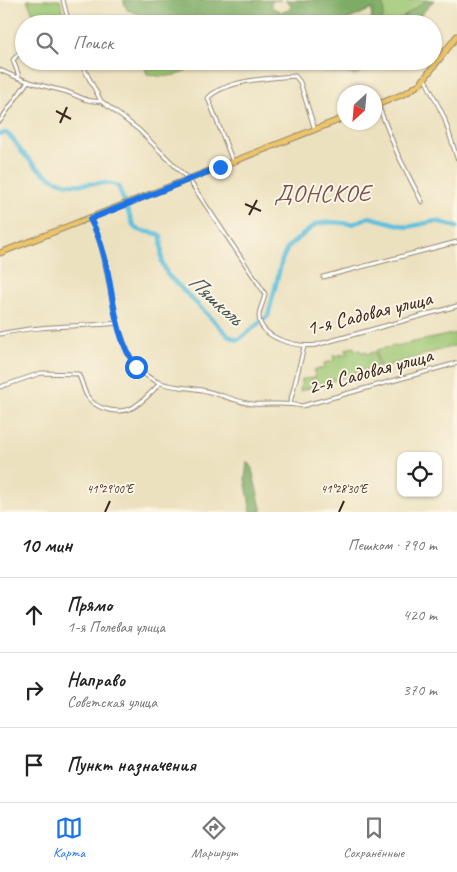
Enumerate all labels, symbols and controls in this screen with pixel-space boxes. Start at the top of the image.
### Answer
search box [15,15,442,70]
icon: search [33,29,61,57]
text: Поиск [73,31,113,55]
north arrow [337,85,382,130]
route end [209,156,232,179]
district label: ДОНСКОЕ [274,178,374,208]
water label: Пяшколь [182,268,250,333]
street label: 1-я Садовая улица [304,285,436,341]
street label: 2-я Садовая улица [305,341,437,400]
route start [125,356,148,379]
map controls [397,452,442,497]
button: locate [397,452,442,497]
text: 41°29'00"E [87,481,135,497]
text: 41°28'30"E [321,481,369,497]
text: 10 мин [20,532,72,558]
text: Пешком · 790 m [348,535,437,555]
text: Прямо [67,593,112,617]
icon: ahead [20,601,48,629]
text: 420 m [403,605,437,625]
text: 1-я Полевая улица [67,617,165,637]
text: Направо [67,668,125,692]
icon: right [20,676,48,704]
text: 370 m [403,680,437,700]
text: Советская улица [67,692,157,712]
icon: arrive [20,751,48,779]
text: Пункт назначения [67,753,196,777]
tab: Карта [53,814,85,861]
tab: Маршрут [191,814,237,861]
tab: Сохранённые [343,814,404,861]

